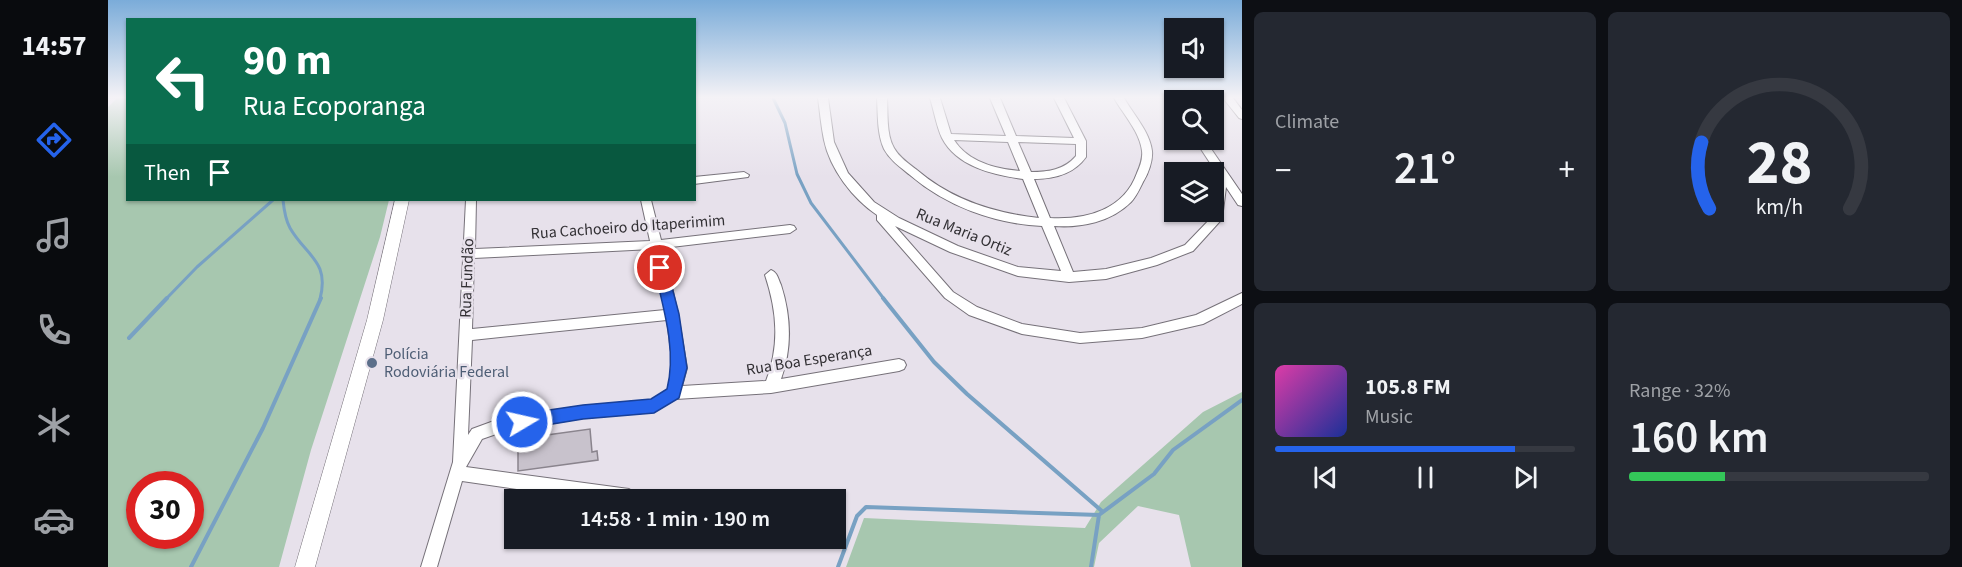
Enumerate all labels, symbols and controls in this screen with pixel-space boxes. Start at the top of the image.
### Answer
map controls [1164,18,1224,222]
button: sound [1164,18,1224,78]
text: 14:57 [21,27,87,66]
text: 90 m [243,31,332,91]
icon: left [144,42,222,120]
text: Rua Ecoporanga [243,87,426,126]
button: search [1164,90,1224,150]
text: Climate [1275,108,1339,136]
icon: directions [33,119,75,161]
text: 28 [1746,119,1812,208]
text: 21° [1394,137,1456,201]
text: − [1275,147,1291,194]
text: + [1559,147,1575,194]
icon: arrive [203,156,236,189]
text: Then [144,157,191,189]
button: layers [1164,162,1224,222]
text: km/h [1755,192,1803,223]
street label: Rua Maria Ortiz [913,203,1016,261]
street label: Rua Cachoeiro do Itaperimim [530,209,726,245]
icon: music [33,214,75,256]
street label: Rua Fundão [455,238,479,318]
pin [634,242,685,293]
icon: arrive [643,251,676,284]
icon: phone [33,309,75,351]
street label: Rua Boa Esperança [744,339,874,381]
place label: Polícia Rodoviária Federal [384,343,509,383]
marker: Polícia Rodoviária Federal [365,356,379,370]
text: 105.8 FM [1365,371,1451,403]
text: Range · 32% [1629,377,1730,405]
position arrow [490,390,554,454]
text: Music [1365,403,1413,431]
icon: climate [33,404,75,446]
text: 160 km [1629,406,1769,470]
icon: previous [1309,461,1342,494]
icon: pause [1409,461,1442,494]
icon: next [1509,461,1542,494]
speed limit sign: 30 [126,471,204,549]
icon: car [33,499,75,541]
text: 14:58 · 1 min · 190 m [580,503,770,535]

